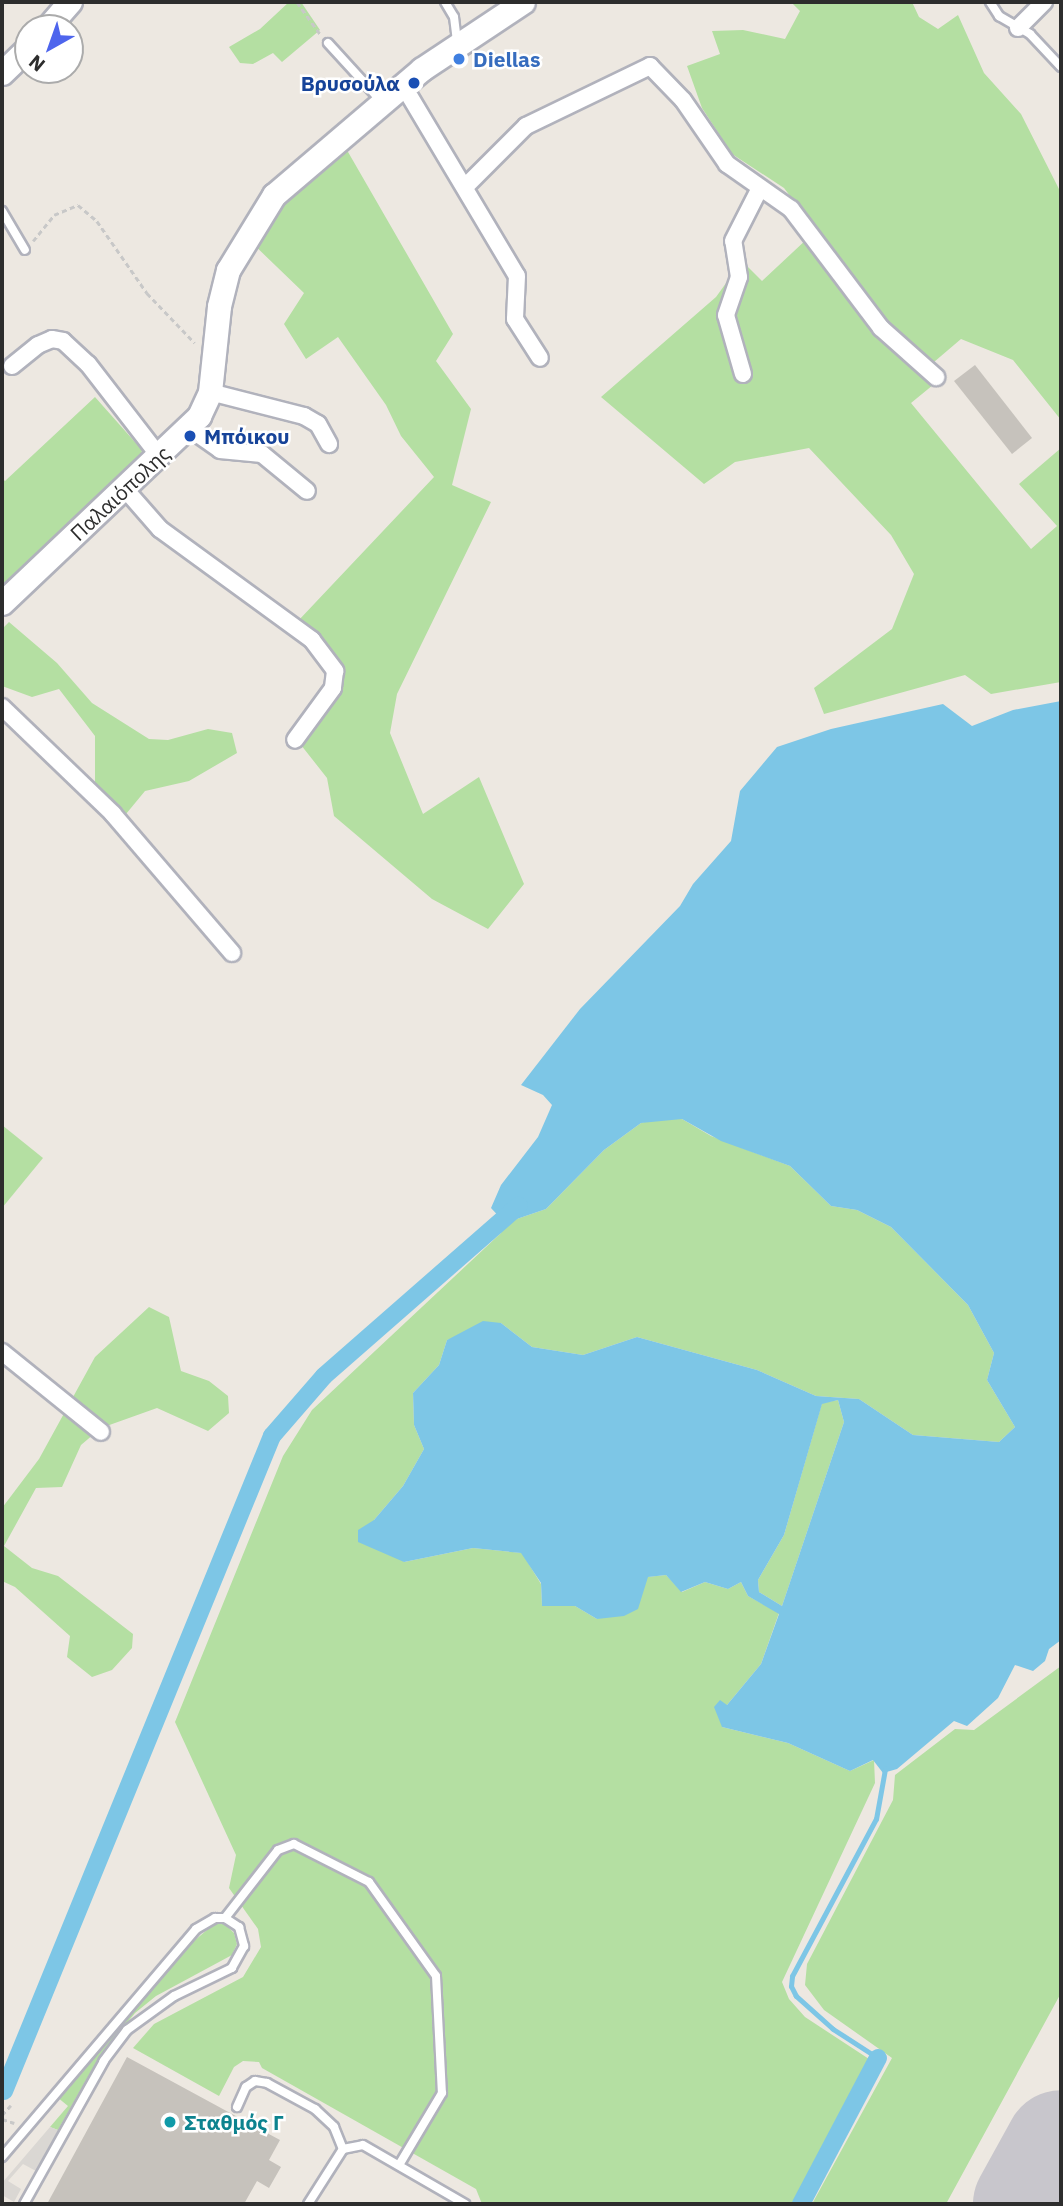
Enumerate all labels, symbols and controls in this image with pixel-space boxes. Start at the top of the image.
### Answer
north arrow [14,14,84,84]
place label: Diellas [473,46,541,72]
text: N [24,50,50,77]
marker: Diellas [451,51,467,67]
place label: Βρυσούλα [301,70,400,96]
marker: Βρυσούλα [406,75,422,91]
place label: Μπόικου [204,423,290,449]
marker: Μπόικου [182,428,198,444]
street label: Παλαιόπολης [65,440,175,546]
place label: Σταθμός Γ [184,2109,284,2135]
marker: Σταθμός Γ [162,2114,178,2130]

